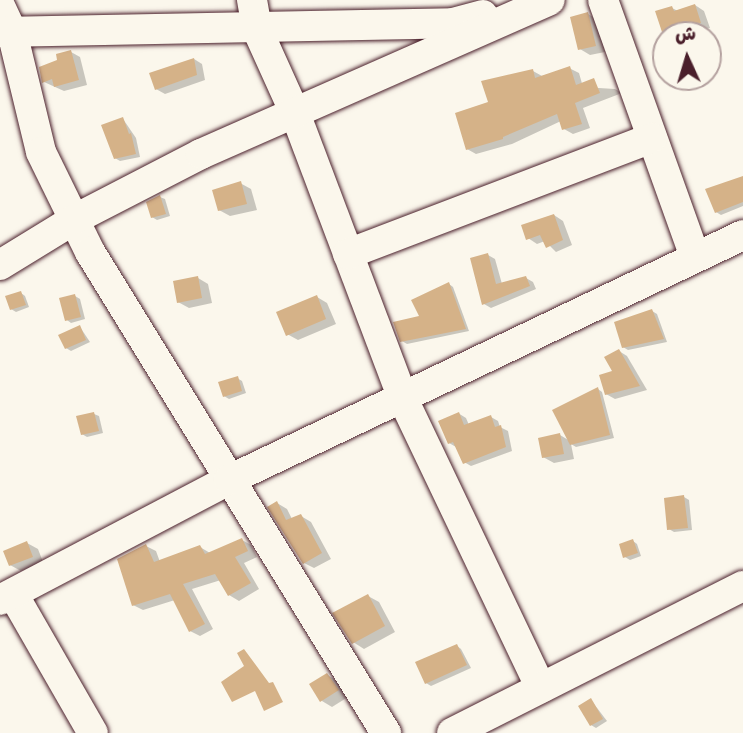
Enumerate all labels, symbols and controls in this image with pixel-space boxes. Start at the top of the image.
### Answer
north arrow [652,21,722,91]
text: ش [674,22,697,51]

